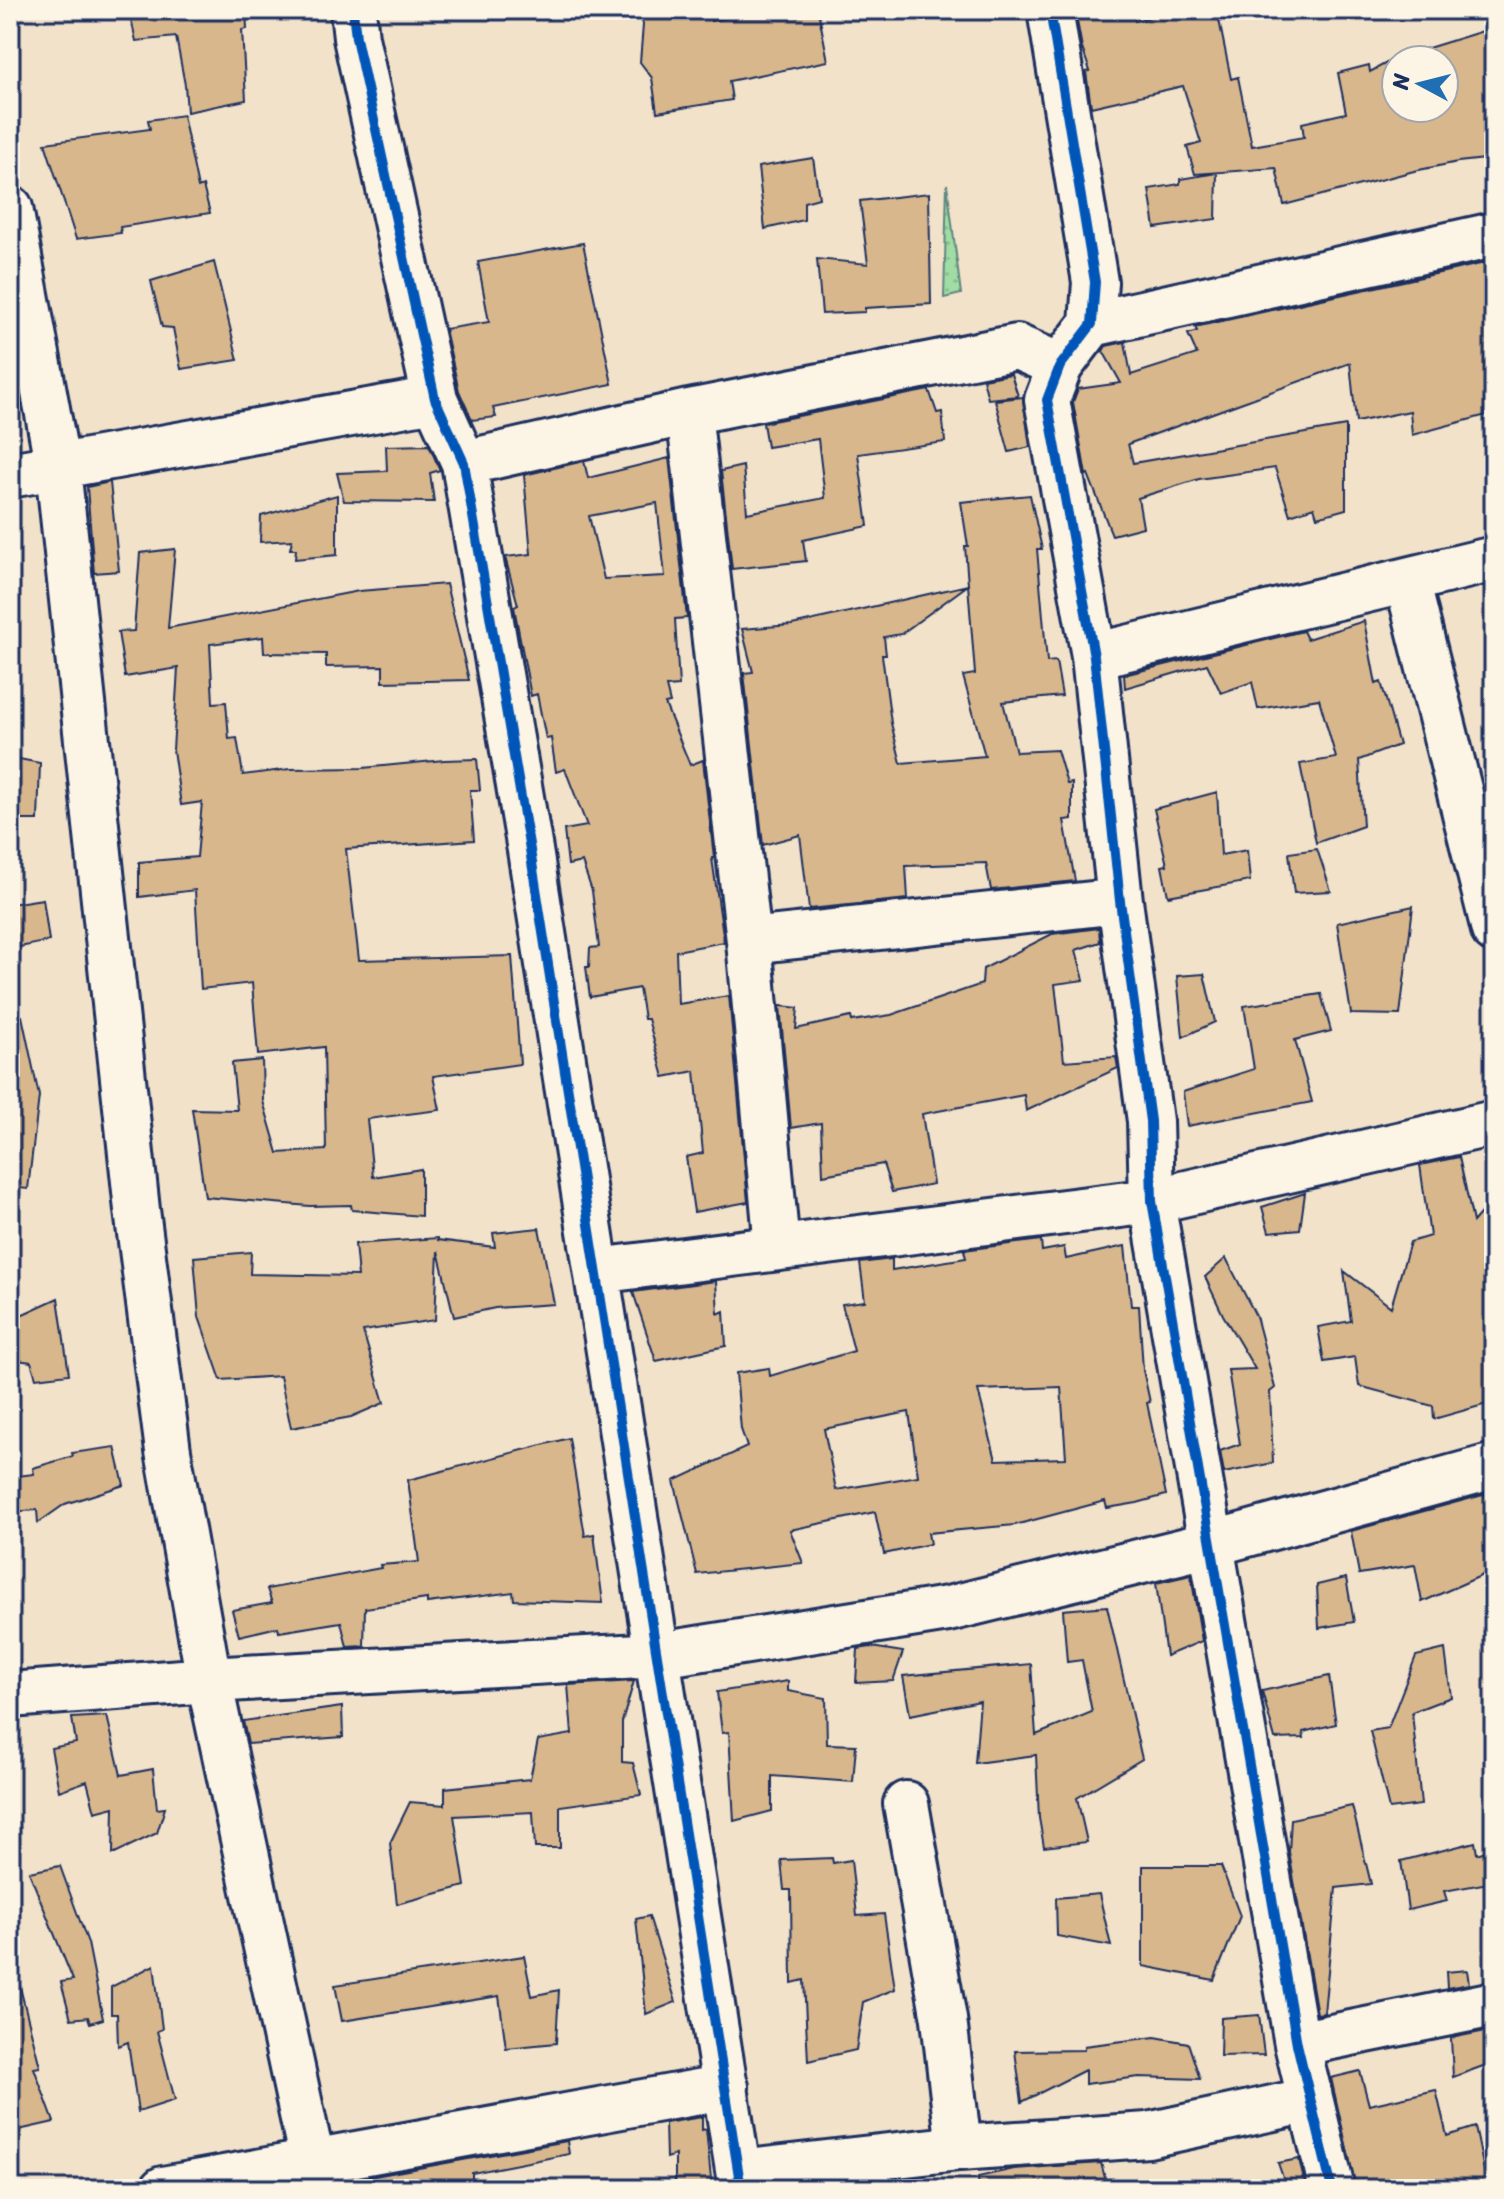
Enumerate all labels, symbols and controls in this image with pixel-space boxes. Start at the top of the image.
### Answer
north arrow [1380,44,1460,124]
text: N [1380,71,1421,93]

